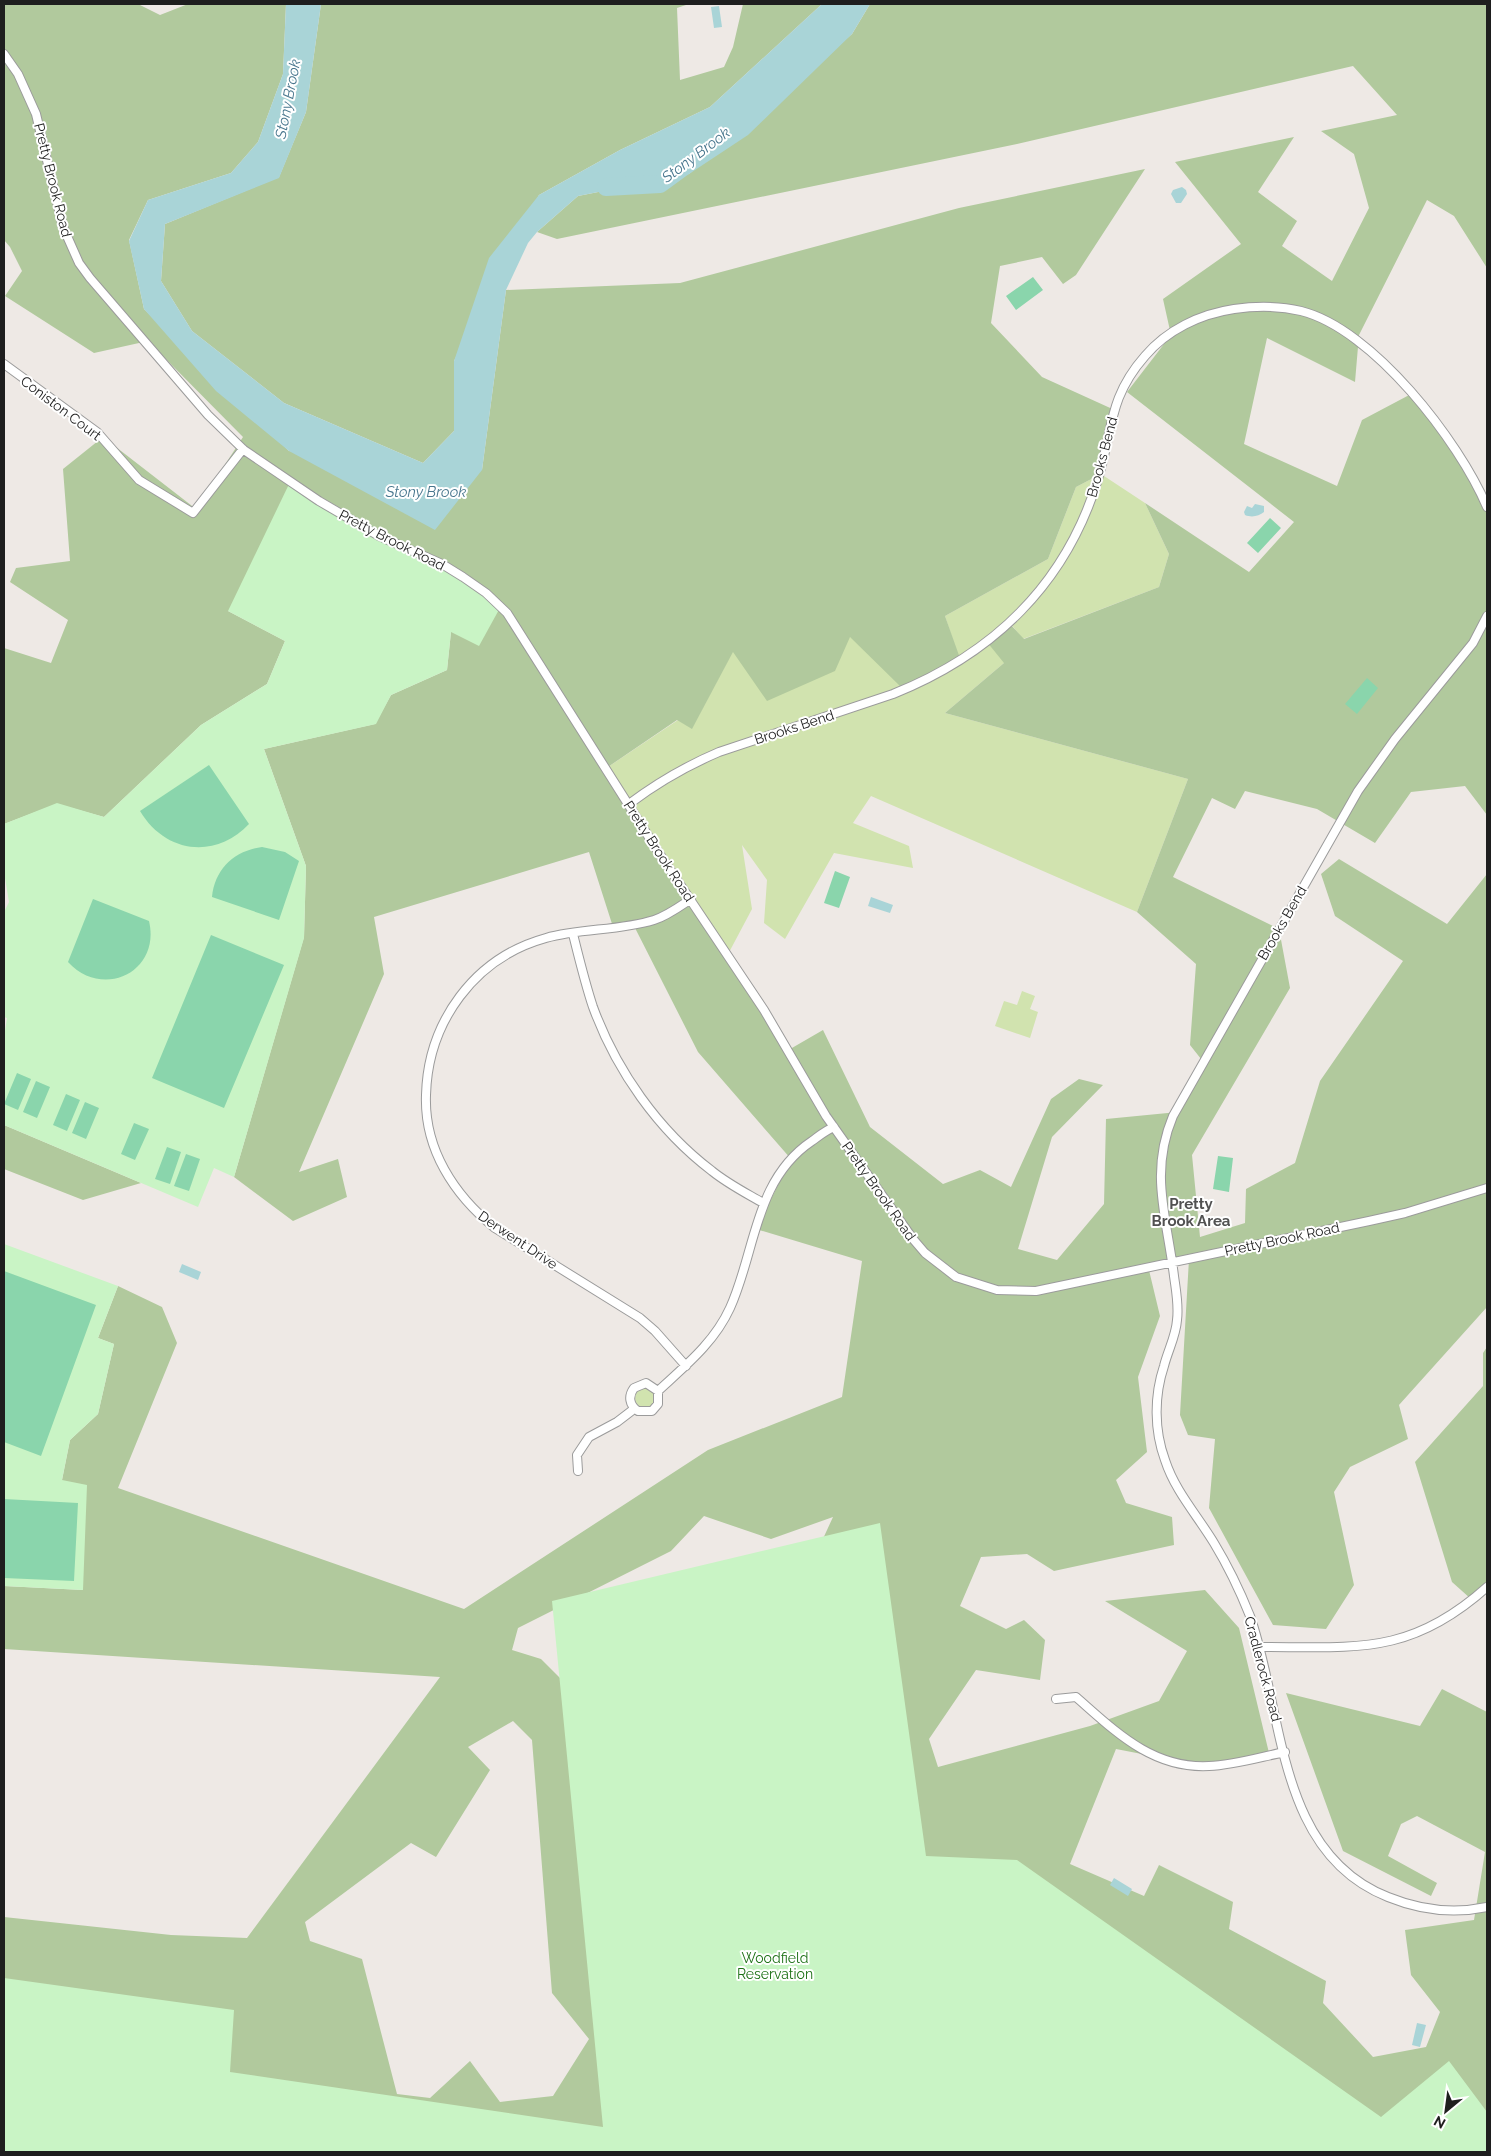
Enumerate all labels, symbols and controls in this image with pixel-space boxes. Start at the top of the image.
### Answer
water label: Stony Brook [271,58,305,141]
street label: Pretty Brook Road [31,121,75,239]
water label: Stony Brook [658,124,734,187]
street label: Coniston Court [18,373,105,444]
street label: Brooks Bend [1084,415,1120,499]
water label: Stony Brook [385,483,466,501]
street label: Pretty Brook Road [336,506,448,574]
street label: Brooks Bend [752,707,836,747]
street label: Pretty Brook Road [620,798,698,904]
street label: Brooks Bend [1254,883,1310,963]
street label: Pretty Brook Road [839,1139,919,1243]
district label: Pretty Brook Area [1152,1195,1231,1230]
street label: Derwent Drive [475,1208,561,1272]
street label: Pretty Brook Road [1223,1219,1341,1259]
street label: Cradlerock Road [1241,1615,1285,1723]
park label: Woodfield Reservation [737,1950,813,1982]
north arrow [1421,2086,1471,2136]
text: N [1431,2113,1448,2132]

